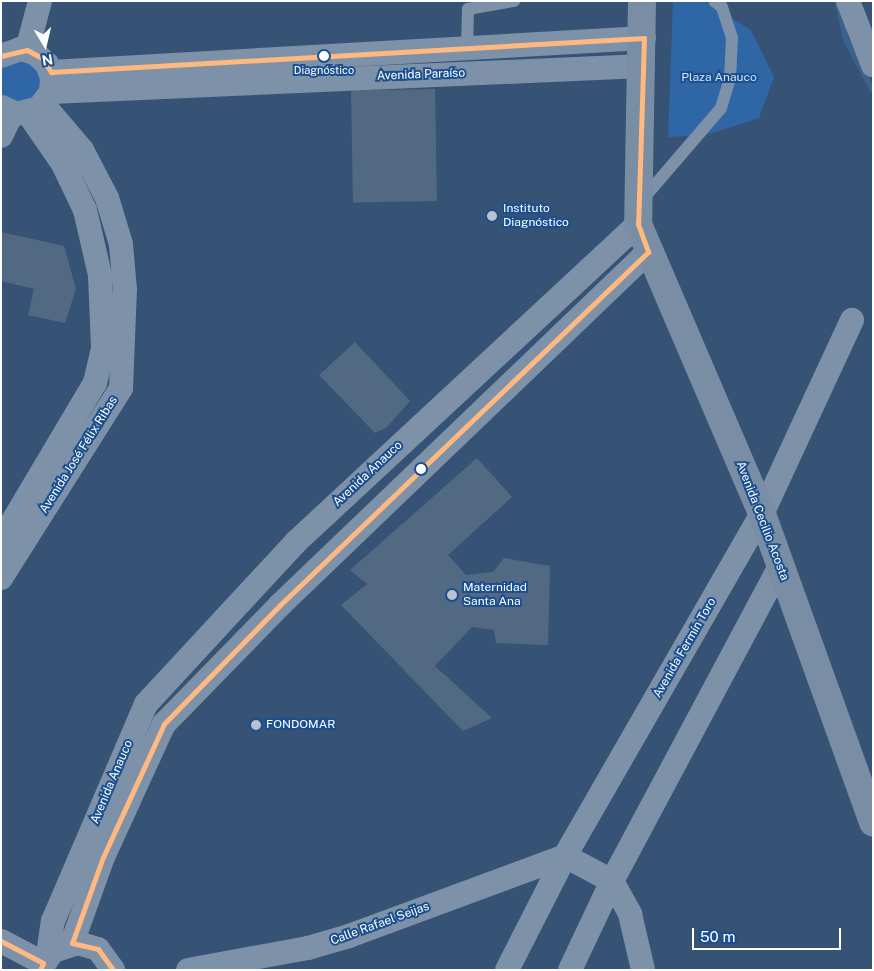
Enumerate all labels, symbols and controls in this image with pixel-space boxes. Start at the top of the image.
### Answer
north arrow [20,20,70,70]
text: N [41,51,54,69]
marker: Diagnóstico [319,51,329,61]
place label: Diagnóstico [294,63,354,77]
street label: Avenida Paraíso [377,66,465,84]
park label: Plaza Anauco [681,71,757,85]
place label: Instituto Diagnóstico [503,202,569,230]
marker: Instituto Diagnóstico [485,209,499,223]
street label: Avenida José Félix Ribas [37,394,121,516]
street label: Avenida Anauco [330,438,406,510]
street label: Avenida Cecilio Acosta [733,459,791,583]
unlabelled marker [416,464,426,474]
place label: Maternidad Santa Ana [463,581,527,609]
marker: Maternidad Santa Ana [445,588,459,602]
street label: Avenida Fermín Toro [650,595,720,701]
place label: FONDOMAR [266,718,335,732]
marker: FONDOMAR [250,719,262,731]
street label: Avenida Anauco [88,738,136,826]
street label: Calle Rafael Seijas [329,899,431,949]
scale bar [694,918,843,950]
text: 50 m [700,928,735,945]

